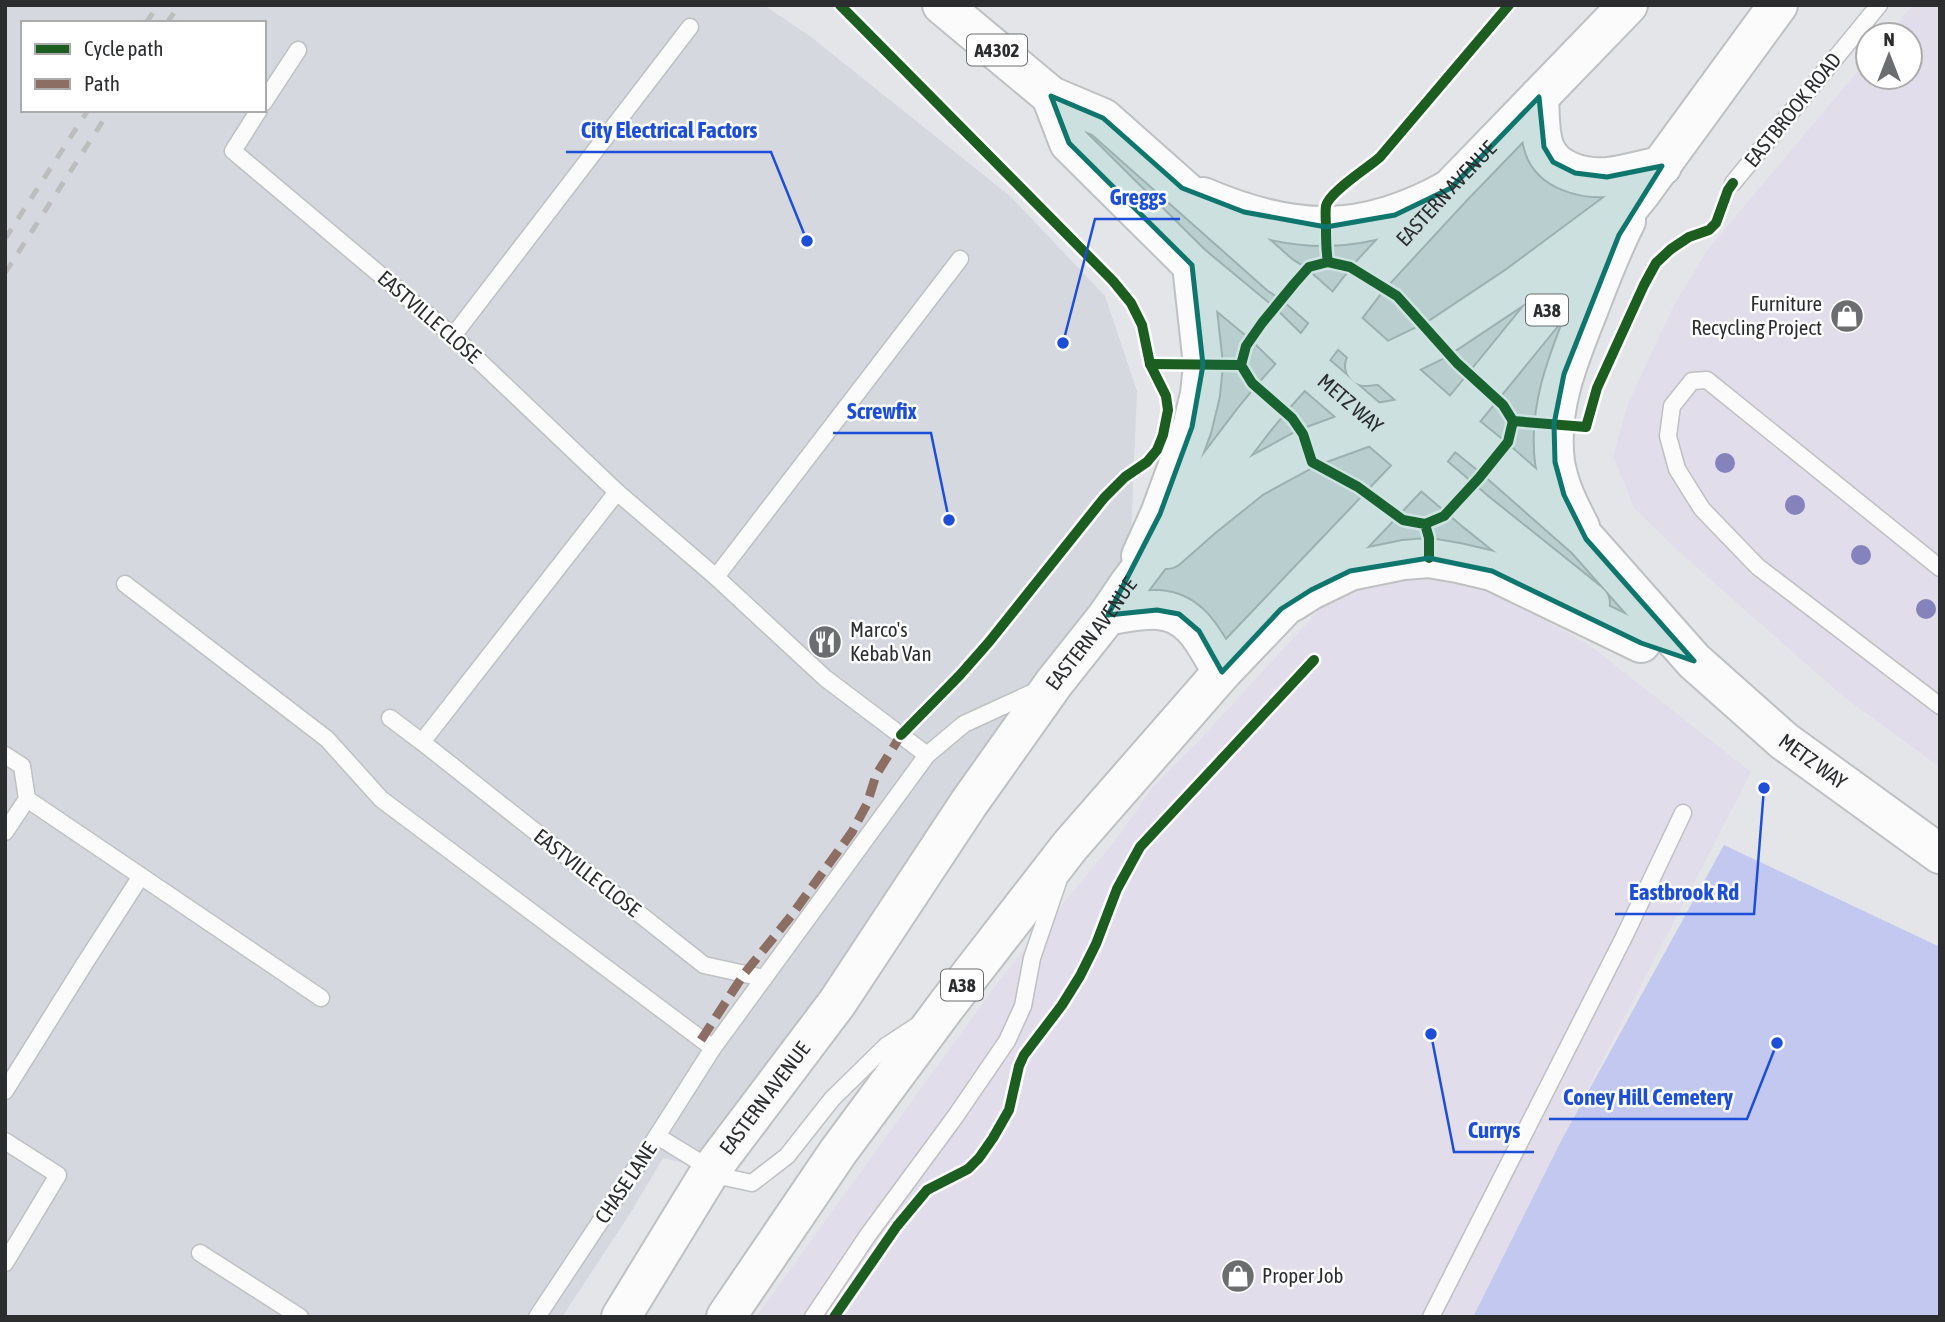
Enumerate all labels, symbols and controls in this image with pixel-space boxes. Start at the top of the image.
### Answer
legend [21,21,266,112]
north arrow [1854,21,1924,91]
text: N [1883,28,1895,50]
road number: A4302 [967,34,1027,66]
text: Cycle path [84,36,163,60]
street label: EASTBROOK ROAD [1739,47,1846,171]
text: Path [84,71,120,95]
callout: City Electrical Factors [566,108,771,152]
text: City Electrical Factors [581,117,757,143]
street label: EASTERN AVENUE [1391,136,1501,250]
callout: Greggs [1095,175,1180,219]
text: Greggs [1110,184,1166,210]
street label: EASTVILLE CLOSE [373,265,486,367]
place label: Furniture Recycling Project [1691,291,1822,339]
road number: A38 [1526,294,1568,326]
shop icon: Furniture Recycling Project [1828,297,1866,335]
street label: METZ WAY [1313,368,1389,438]
callout: Screwfix [833,389,931,433]
text: Screwfix [847,398,917,424]
street label: EASTERN AVENUE [1040,572,1141,694]
place label: Marco's Kebab Van [850,617,932,665]
restaurant icon: Marco's Kebab Van [806,623,844,661]
street label: METZ WAY [1775,728,1852,794]
street label: EASTVILLE CLOSE [530,823,646,921]
callout: Eastbrook Rd [1615,870,1754,914]
text: Eastbrook Rd [1629,879,1739,905]
road number: A38 [941,970,983,1001]
street label: EASTERN AVENUE [714,1037,814,1159]
callout: Coney Hill Cemetery [1549,1075,1747,1119]
text: Coney Hill Cemetery [1563,1084,1734,1110]
callout: Currys [1454,1108,1534,1152]
text: Currys [1468,1117,1520,1143]
street label: CHASE LANE [589,1137,661,1227]
shop icon: Proper Job [1219,1257,1257,1295]
place label: Proper Job [1262,1263,1344,1287]

